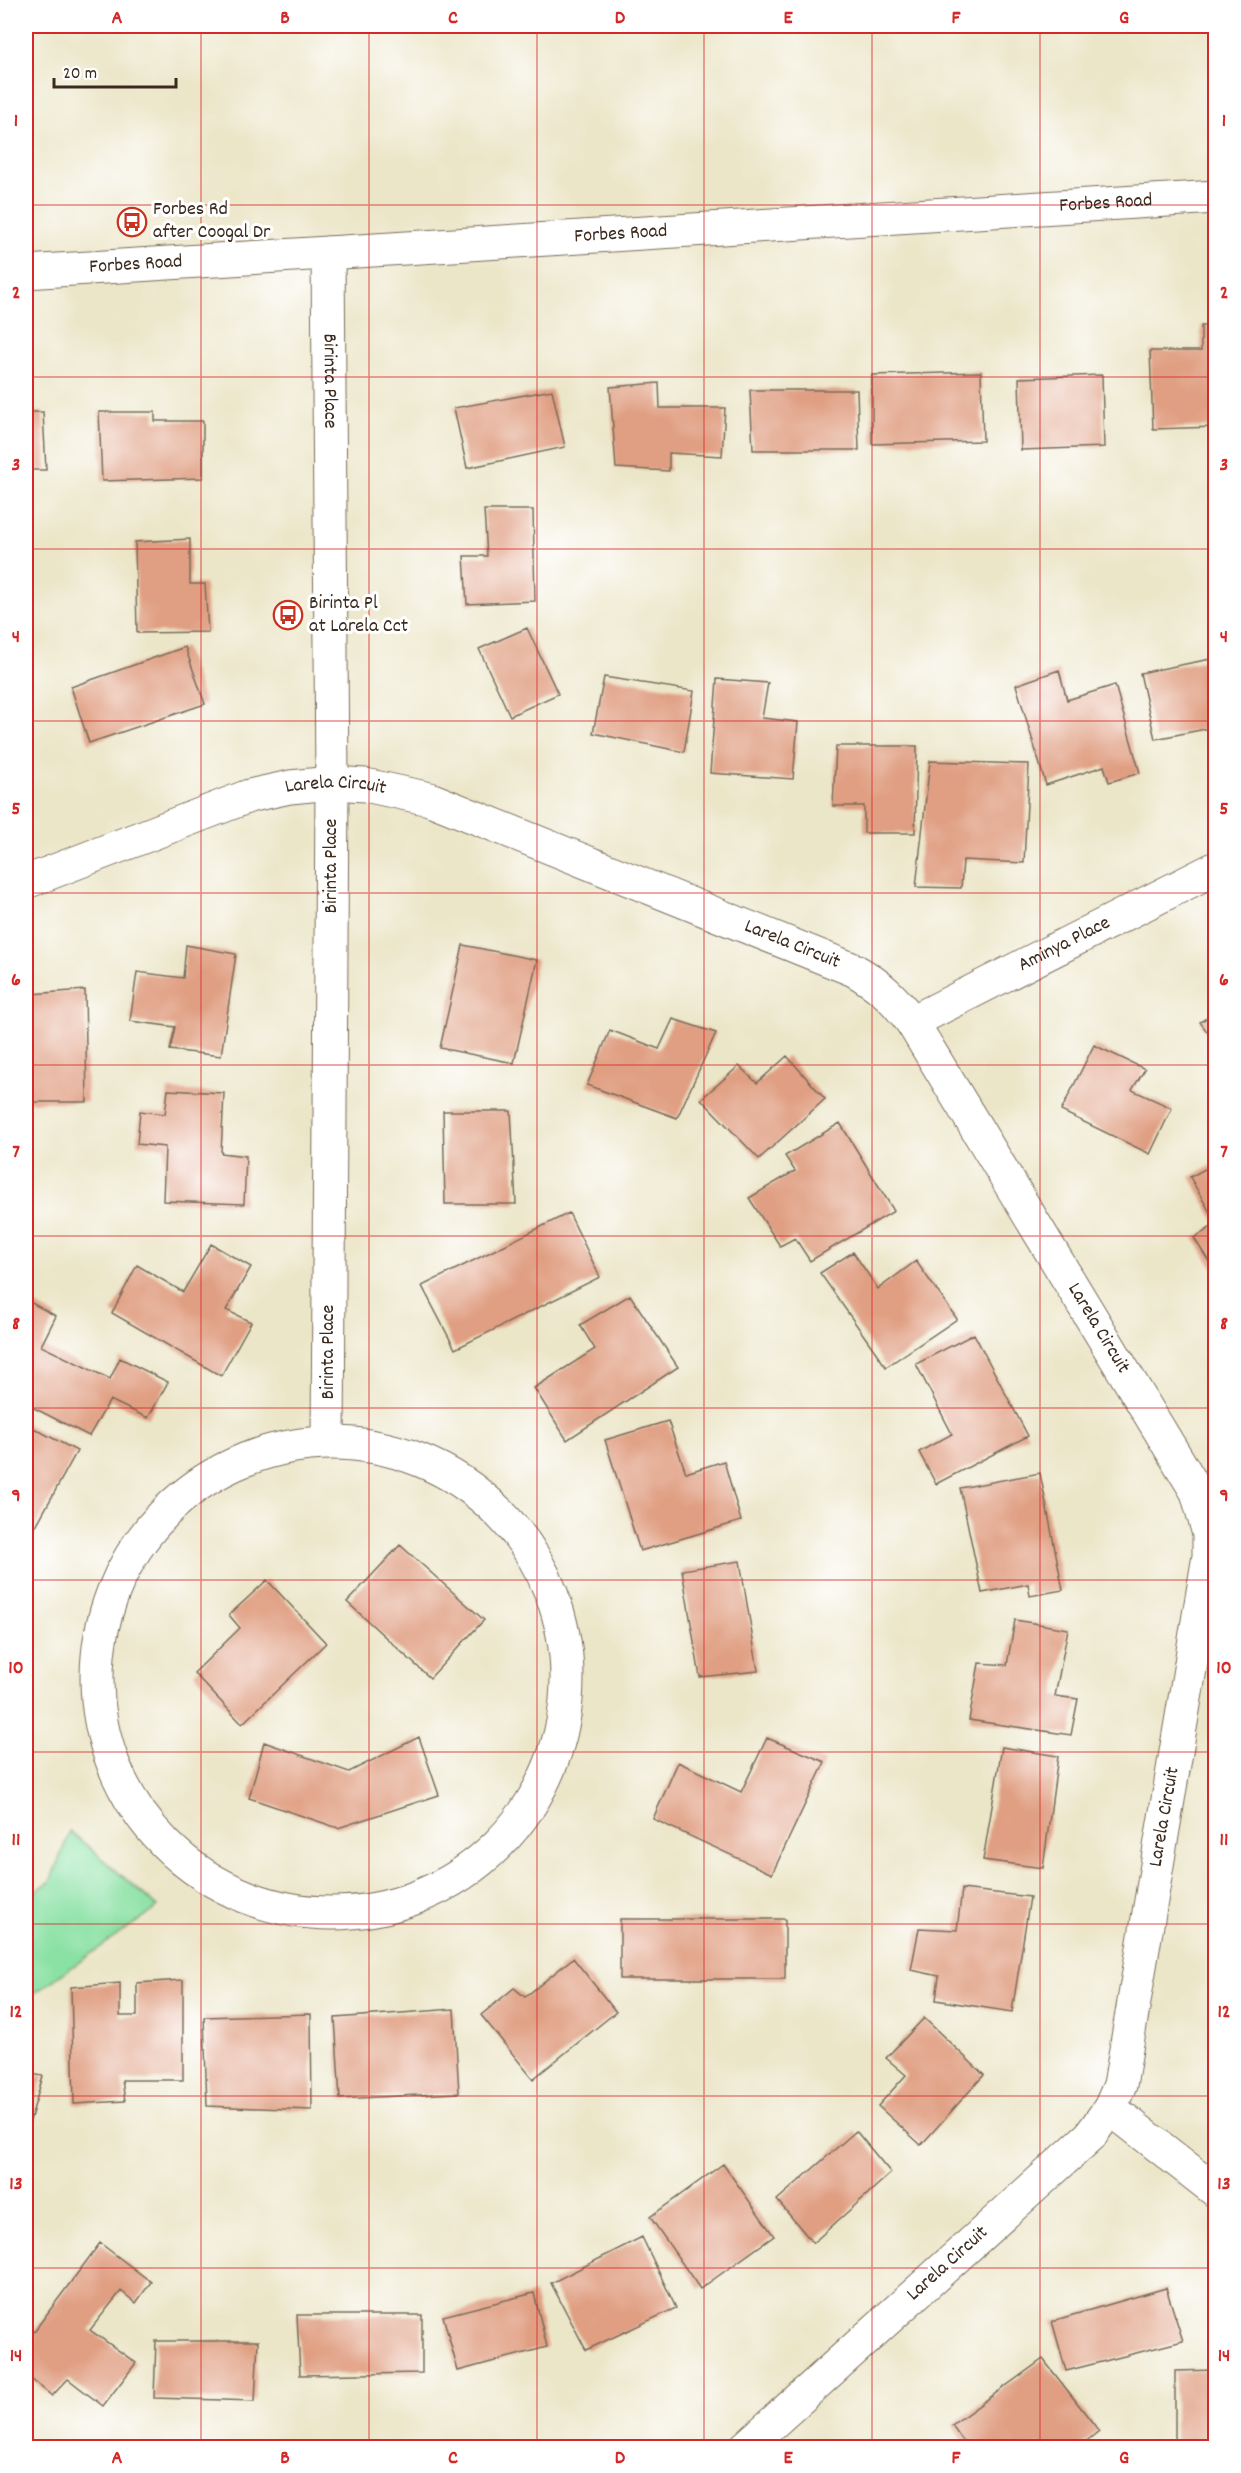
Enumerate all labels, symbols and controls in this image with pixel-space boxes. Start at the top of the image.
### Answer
text: A [112,5,123,33]
text: B [280,5,290,33]
text: C [448,5,458,33]
text: D [615,5,626,33]
text: E [783,5,793,33]
text: F [952,5,962,33]
text: G [1119,5,1129,33]
scale bar [54,51,176,89]
text: 20 m [63,62,97,87]
text: 1 [14,108,18,136]
text: 1 [1222,108,1226,136]
street label: Forbes Road [1058,187,1153,221]
place label: Forbes Rd after Coogal Dr [153,196,271,247]
bus stop icon: Forbes Rd after Coogal Dr [116,206,148,238]
street label: Forbes Road [573,218,668,251]
street label: Forbes Road [88,248,183,282]
text: 2 [12,280,20,308]
text: 2 [1220,280,1228,308]
street label: Birinta Place [315,333,343,429]
text: 3 [12,452,20,480]
text: 3 [1220,452,1228,480]
place label: Birinta Pl at Larela Cct [309,590,408,641]
bus stop icon: Birinta Pl at Larela Cct [272,599,304,631]
text: 4 [12,624,20,652]
text: 4 [1220,624,1228,652]
street label: Larela Circuit [282,769,389,803]
text: 5 [11,796,21,824]
text: 5 [1219,796,1229,824]
street label: Birinta Place [318,818,346,913]
street label: Aminya Place [1014,910,1116,980]
street label: Larela Circuit [740,913,844,977]
text: 6 [11,967,21,995]
text: 6 [1219,967,1229,995]
text: 7 [12,1139,20,1167]
text: 7 [1220,1139,1228,1167]
street label: Larela Circuit [1060,1278,1136,1379]
street label: Birinta Place [315,1304,343,1399]
text: 8 [12,1311,20,1339]
text: 8 [1220,1311,1228,1339]
text: 9 [11,1483,21,1511]
text: 9 [1219,1483,1229,1511]
text: 10 [8,1655,24,1683]
text: 10 [1216,1655,1232,1683]
street label: Larela Circuit [1142,1765,1188,1869]
text: 11 [12,1827,20,1855]
text: 11 [1220,1827,1228,1855]
text: 12 [9,1999,23,2027]
text: 12 [1217,1999,1231,2027]
text: 13 [9,2171,23,2199]
text: 13 [1217,2171,1231,2199]
street label: Larela Circuit [901,2220,995,2308]
text: 14 [10,2343,22,2371]
text: 14 [1218,2343,1230,2371]
text: A [112,2445,123,2473]
text: B [280,2445,290,2473]
text: C [448,2445,458,2473]
text: D [615,2445,626,2473]
text: E [783,2445,793,2473]
text: F [952,2445,962,2473]
text: G [1119,2445,1129,2473]

